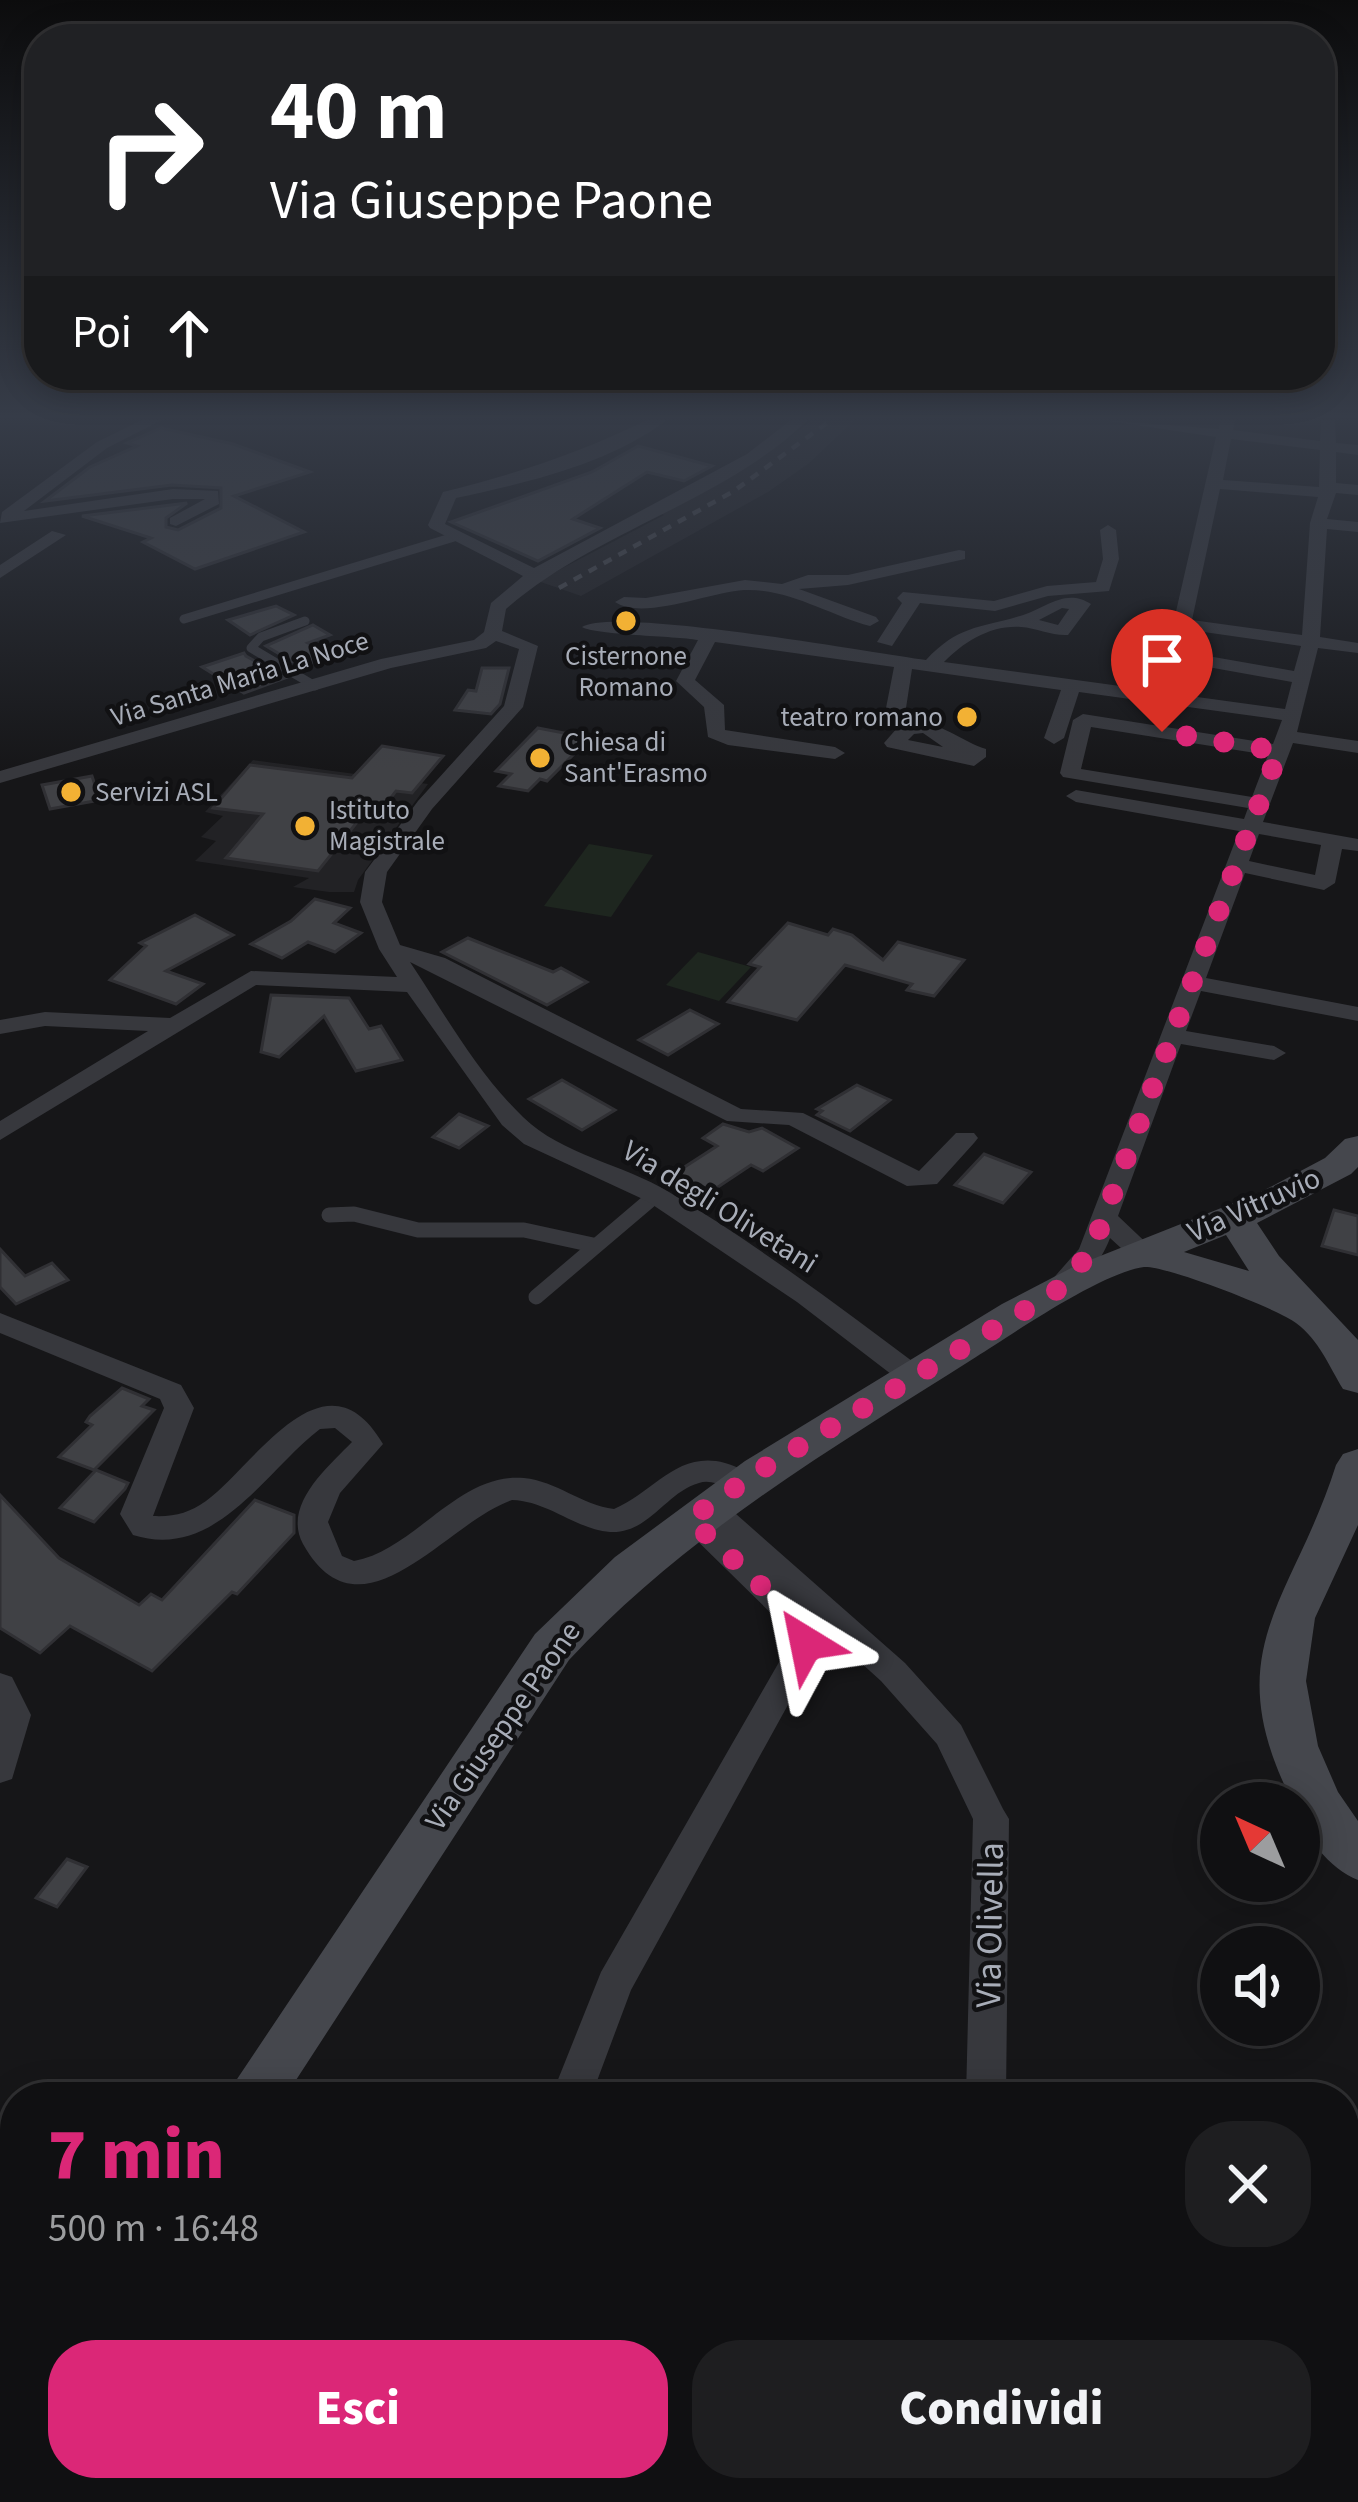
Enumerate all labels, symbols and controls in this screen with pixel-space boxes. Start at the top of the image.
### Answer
text: 40 m [270,52,448,172]
icon: right [72,72,228,228]
text: Via Giuseppe Paone [270,163,713,240]
icon: ahead [156,300,222,366]
text: Poi [72,301,132,365]
marker: Cisternone Romano [613,608,639,634]
pin [1111,609,1213,732]
street label: Via Santa Maria La Noce [106,621,374,737]
icon: arrive [1129,627,1195,693]
place label: Cisternone Romano [565,637,687,707]
place label: teatro romano [781,698,943,737]
marker: teatro romano [954,704,980,730]
place label: Chiesa di Sant'Erasmo [564,723,708,793]
marker: Chiesa di Sant'Erasmo [527,745,553,771]
place label: Servizi ASL [95,773,218,812]
marker: Servizi ASL [58,779,84,805]
place label: Istituto Magistrale [329,791,445,861]
marker: Istituto Magistrale [292,813,318,839]
street label: Via degli Olivetani [614,1130,826,1284]
street label: Via Vitruvio [1181,1157,1327,1253]
position arrow [743,1580,869,1706]
street label: Via Giuseppe Paone [415,1613,591,1839]
north arrow [1200,1782,1320,1902]
map controls [1200,1782,1320,2046]
street label: Via Olivella [963,1842,1017,2008]
button: sound [1200,1926,1320,2046]
text: 7 min [48,2104,225,2207]
button: close [1185,2121,1311,2247]
text: 500 m · 16:48 [48,2201,259,2257]
button: Esci [48,2340,668,2478]
button: Condividi [692,2340,1311,2478]

